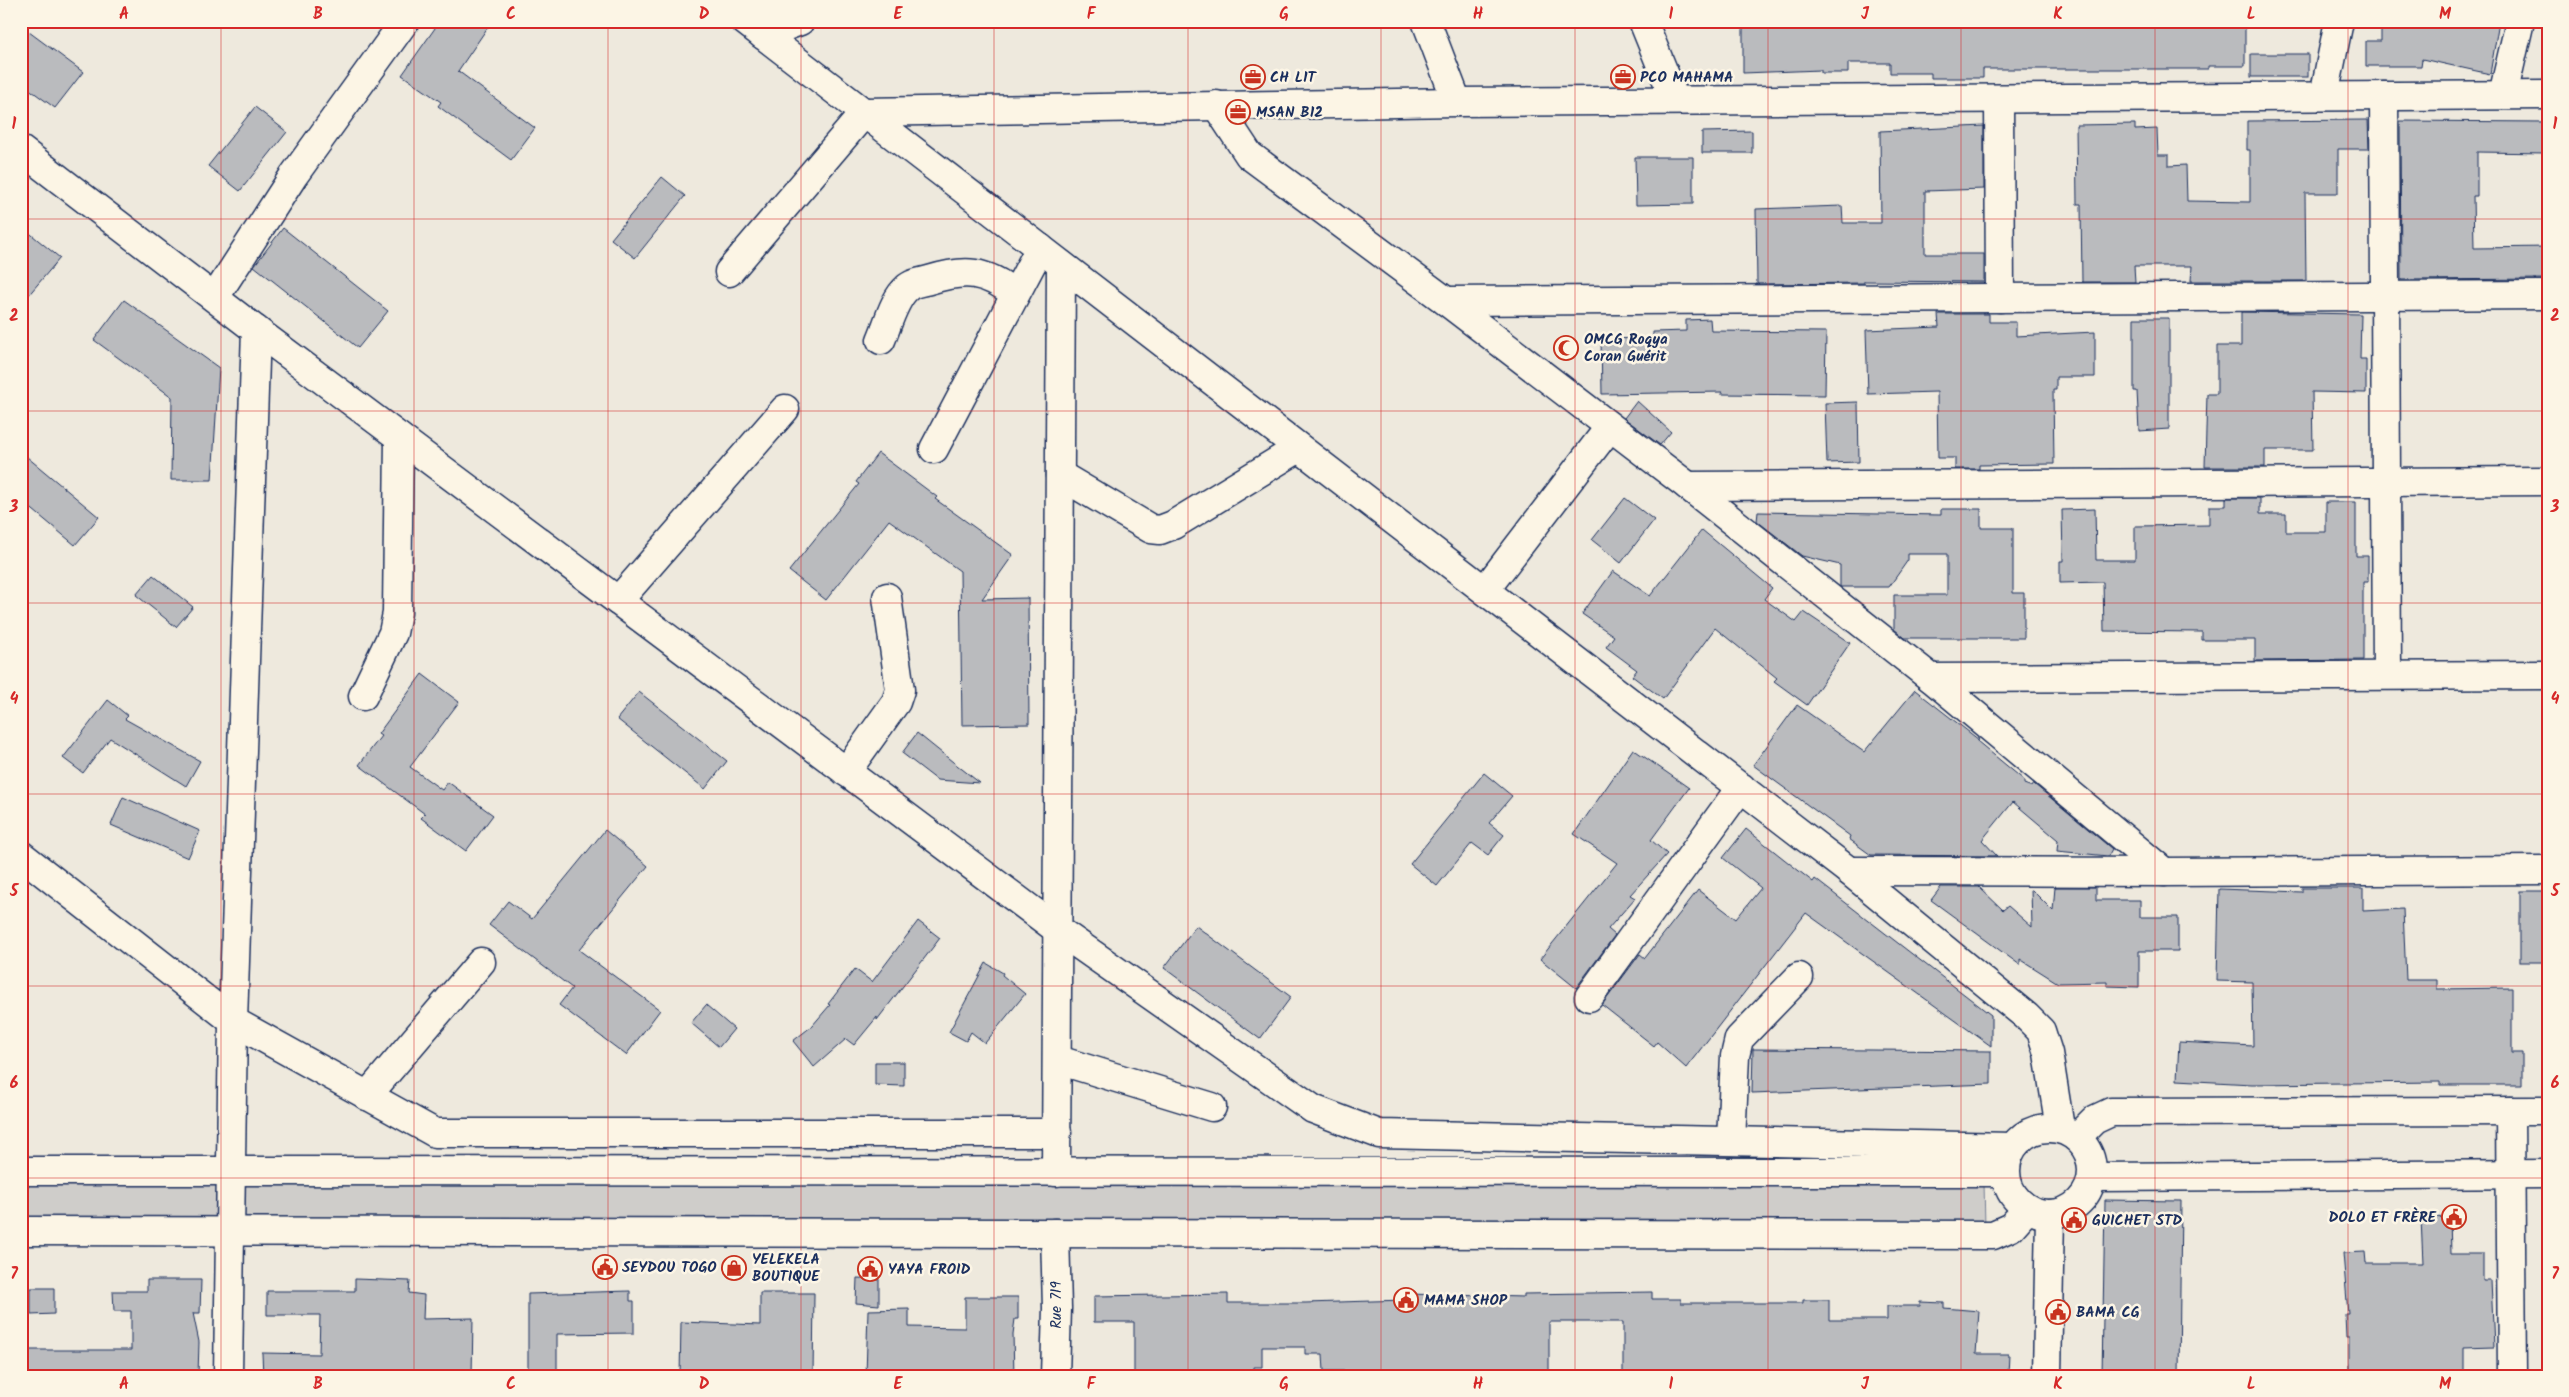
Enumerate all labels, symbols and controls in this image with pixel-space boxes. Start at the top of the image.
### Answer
text: A [119,2,129,27]
text: B [313,2,323,27]
text: C [506,2,516,27]
text: D [699,2,710,27]
text: E [894,2,904,27]
text: F [1087,2,1097,27]
text: G [1279,2,1289,27]
text: H [1473,2,1483,27]
text: I [1669,2,1674,27]
text: J [1861,2,1870,27]
text: K [2053,2,2063,27]
text: L [2247,2,2255,27]
text: M [2439,2,2452,27]
office icon: CH L1T [1240,64,1266,90]
office icon: PCO MAHAMA [1610,64,1636,90]
place label: CH L1T [1270,66,1318,90]
place label: PCO MAHAMA [1640,66,1733,90]
office icon: MSAN B12 [1225,99,1251,125]
place label: MSAN B12 [1256,101,1323,125]
text: 1 [12,112,17,137]
text: 1 [2553,112,2558,137]
text: 2 [9,304,19,329]
text: 2 [2550,304,2560,329]
place label: OMCG Roqya Coran Guérit [1584,328,1668,369]
mosque icon: OMCG Roqya Coran Guérit [1553,335,1579,361]
text: 3 [9,495,19,520]
text: 3 [2550,495,2560,520]
text: 4 [10,687,19,712]
text: 4 [2551,687,2560,712]
text: 5 [9,879,20,904]
text: 5 [2550,879,2561,904]
text: 6 [10,1071,19,1096]
text: 6 [2551,1071,2560,1096]
public building icon: DOLO ET FRÈRE [2441,1204,2467,1230]
place label: DOLO ET FRÈRE [2329,1206,2437,1230]
public building icon: GUICHET STD [2061,1207,2087,1233]
place label: GUICHET STD [2092,1209,2182,1233]
place label: YELEKELA BOUTIQUE [752,1248,820,1289]
public building icon: SEYDOU TOGO [592,1254,618,1280]
shop icon: YELEKELA BOUTIQUE [721,1255,747,1281]
place label: SEYDOU TOGO [622,1256,717,1280]
public building icon: YAYA FROID [857,1256,883,1282]
place label: YAYA FROID [888,1258,971,1282]
text: 7 [10,1262,18,1287]
text: 7 [2551,1262,2559,1287]
street label: Rue 719 [1045,1280,1069,1329]
public building icon: MAMA SHOP [1393,1287,1419,1313]
place label: MAMA SHOP [1424,1289,1508,1313]
public building icon: BAMA CG [2045,1299,2071,1325]
place label: BAMA CG [2076,1301,2140,1325]
text: A [119,1372,129,1397]
text: B [313,1372,323,1397]
text: C [506,1372,516,1397]
text: D [699,1372,710,1397]
text: E [894,1372,904,1397]
text: F [1087,1372,1097,1397]
text: G [1279,1372,1289,1397]
text: H [1473,1372,1483,1397]
text: I [1669,1372,1674,1397]
text: J [1861,1372,1870,1397]
text: K [2053,1372,2063,1397]
text: L [2247,1372,2255,1397]
text: M [2439,1372,2452,1397]

